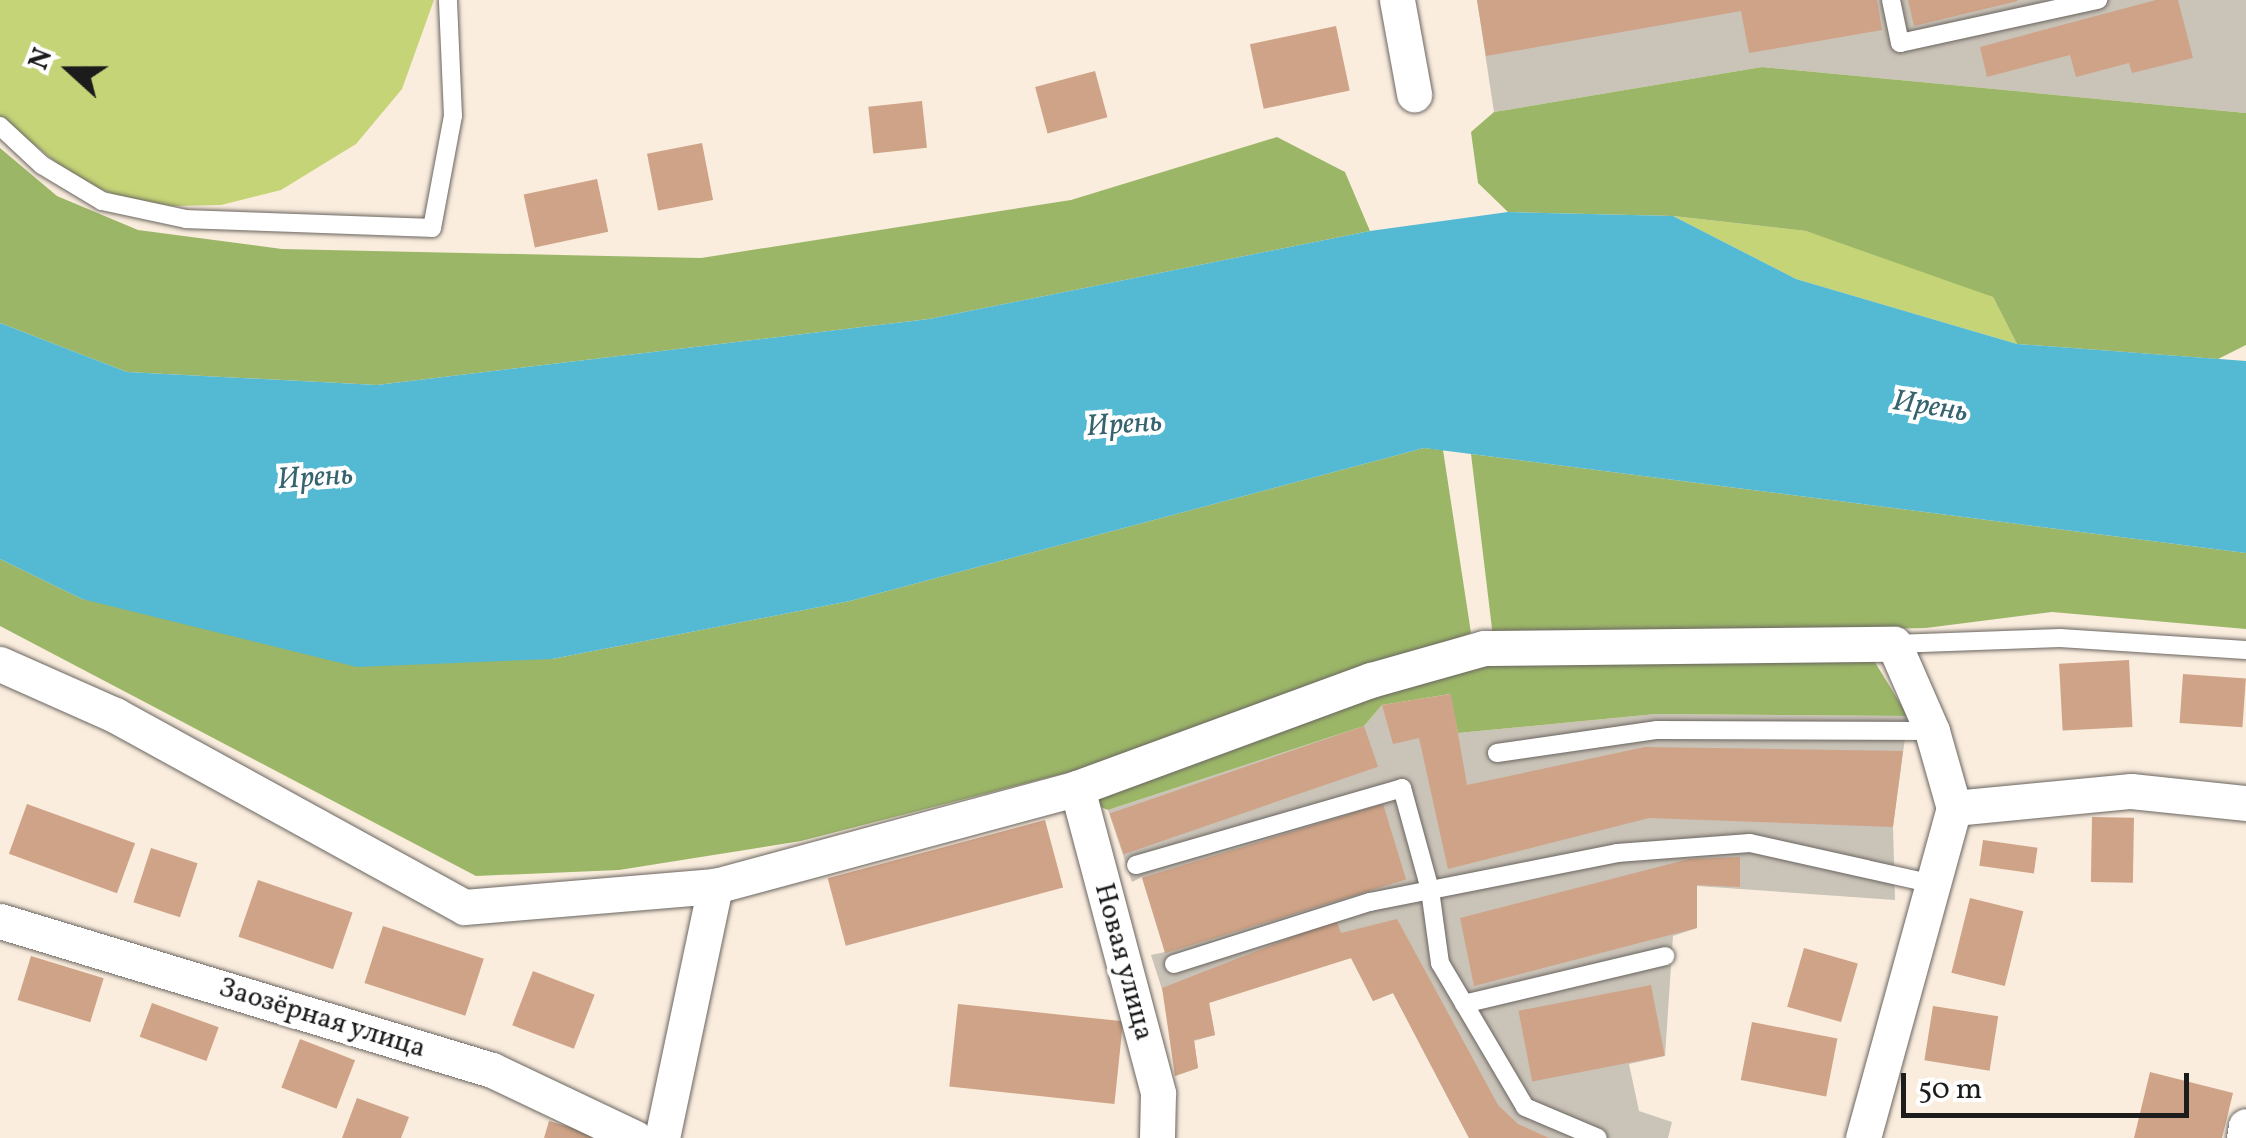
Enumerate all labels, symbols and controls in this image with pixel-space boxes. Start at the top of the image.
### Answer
north arrow [20,20,120,120]
text: N [20,43,63,76]
water label: Ирень [1890,383,1970,431]
water label: Ирень [1085,404,1163,446]
water label: Ирень [276,457,354,499]
street label: Новая улица [1086,879,1160,1045]
street label: Заозёрная улица [214,971,430,1067]
scale bar [1906,1053,2194,1115]
text: 50 m [1918,1069,1982,1111]

